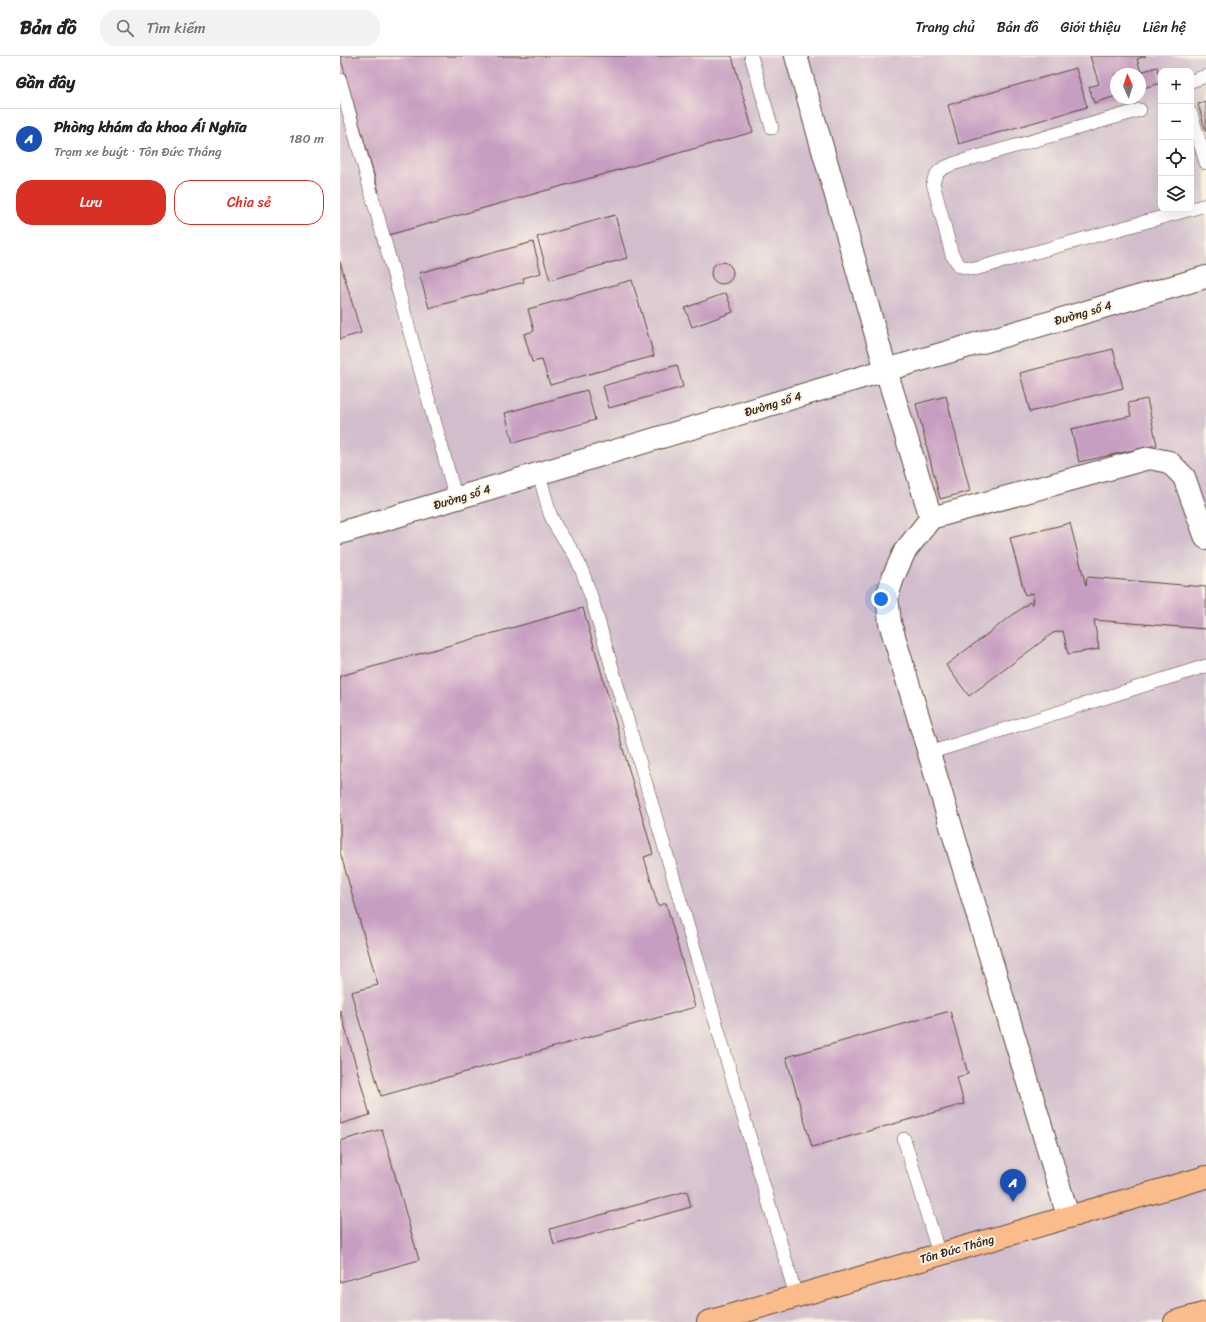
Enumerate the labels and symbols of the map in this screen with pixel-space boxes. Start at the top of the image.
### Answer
north arrow [1110,68,1146,104]
street label: Đường số 4 [1052,294,1115,332]
street label: Đường số 4 [742,385,805,423]
street label: Đường số 4 [431,478,494,516]
your location [871,589,891,609]
pin: A [1000,1169,1026,1202]
street label: Tôn Đức Thắng [917,1228,997,1270]

